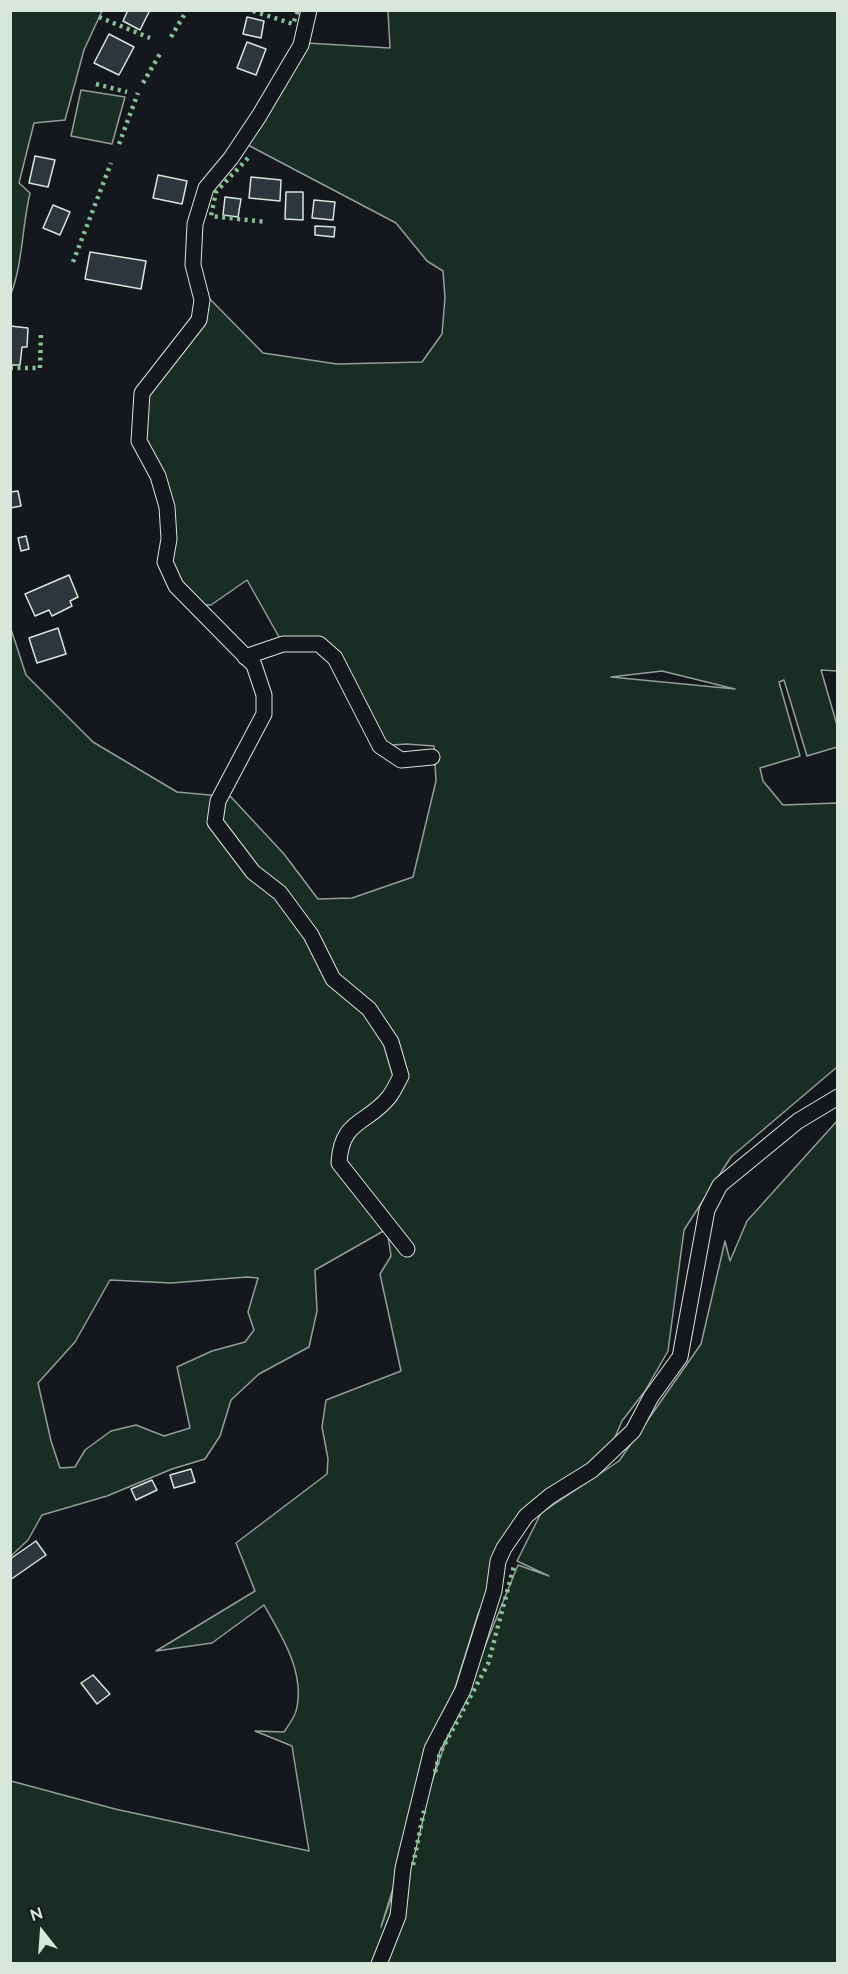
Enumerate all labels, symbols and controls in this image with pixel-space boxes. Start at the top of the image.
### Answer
north arrow [12,1902,72,1962]
text: N [28,1903,45,1925]

